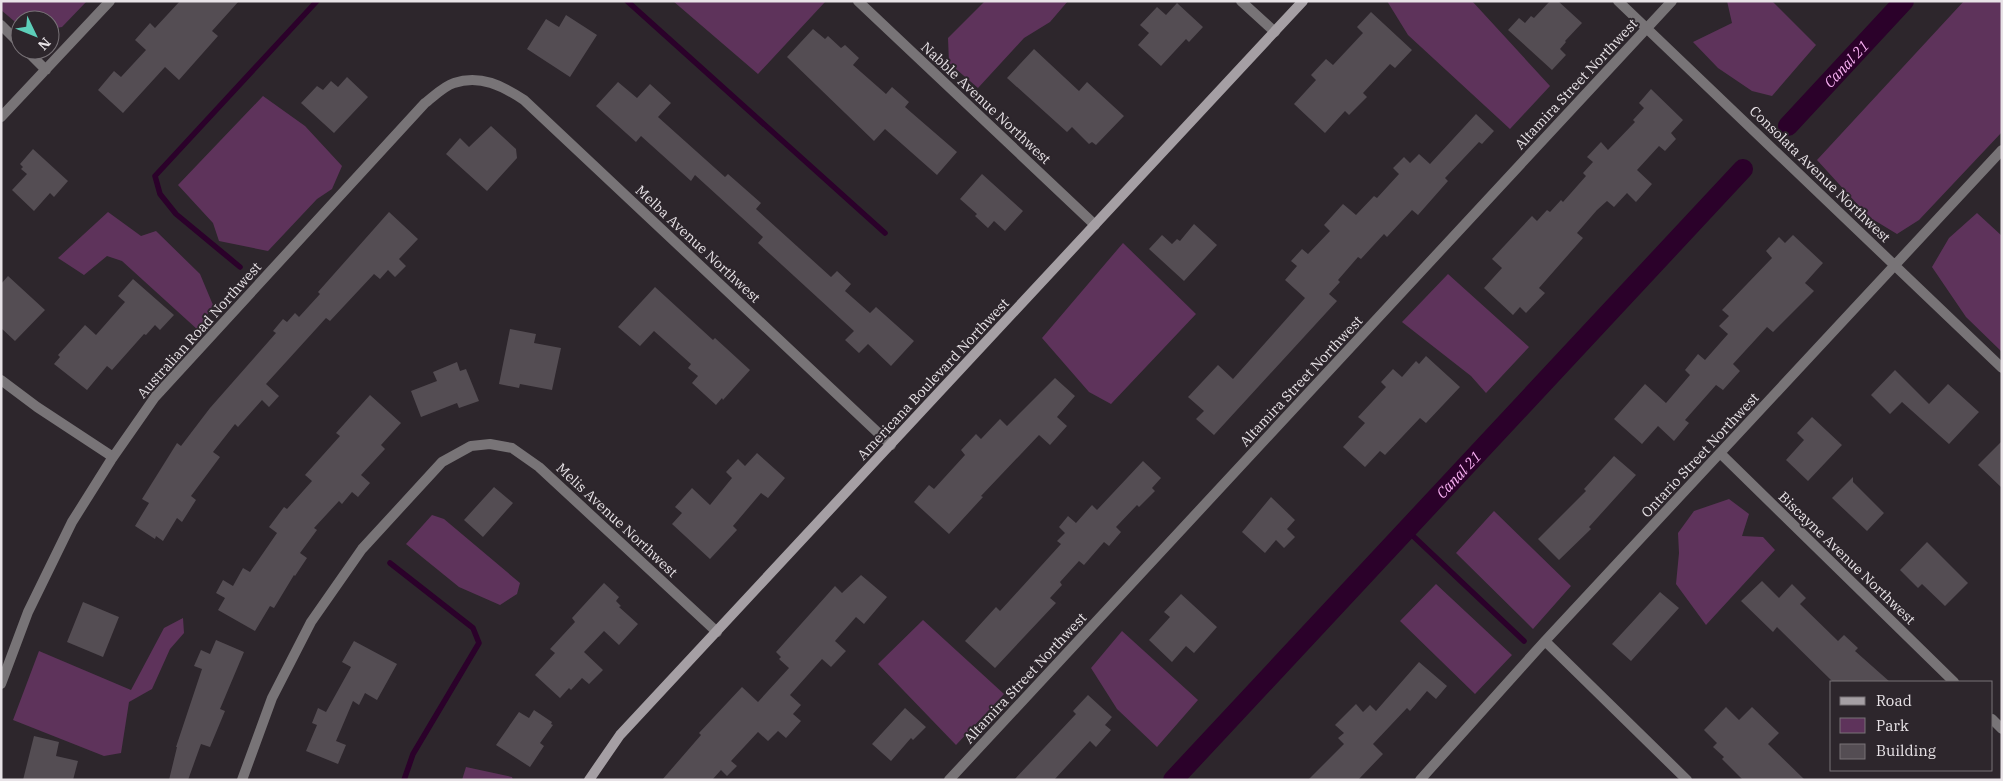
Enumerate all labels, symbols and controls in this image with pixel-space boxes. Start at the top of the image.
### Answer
north arrow [10,10,60,60]
street label: Altamira Street Northwest [1511,15,1641,153]
text: N [34,34,55,54]
water label: Canal 21 [1819,36,1872,91]
street label: Nabble Avenue Northwest [917,38,1055,168]
street label: Consolata Avenue Northwest [1746,102,1894,246]
street label: Melba Avenue Northwest [632,181,764,307]
street label: Australian Road Northwest [133,258,265,402]
street label: Americana Boulevard Northwest [853,294,1013,464]
street label: Altamira Street Northwest [1236,312,1366,450]
street label: Ontario Street Northwest [1637,389,1763,521]
water label: Canal 21 [1432,447,1485,502]
street label: Melis Avenue Northwest [553,459,681,581]
street label: Biscayne Avenue Northwest [1775,488,1919,628]
street label: Altamira Street Northwest [960,609,1090,747]
legend [1830,681,1993,771]
text: Road [1876,691,1912,710]
text: Park [1876,716,1909,735]
text: Building [1876,741,1936,760]

